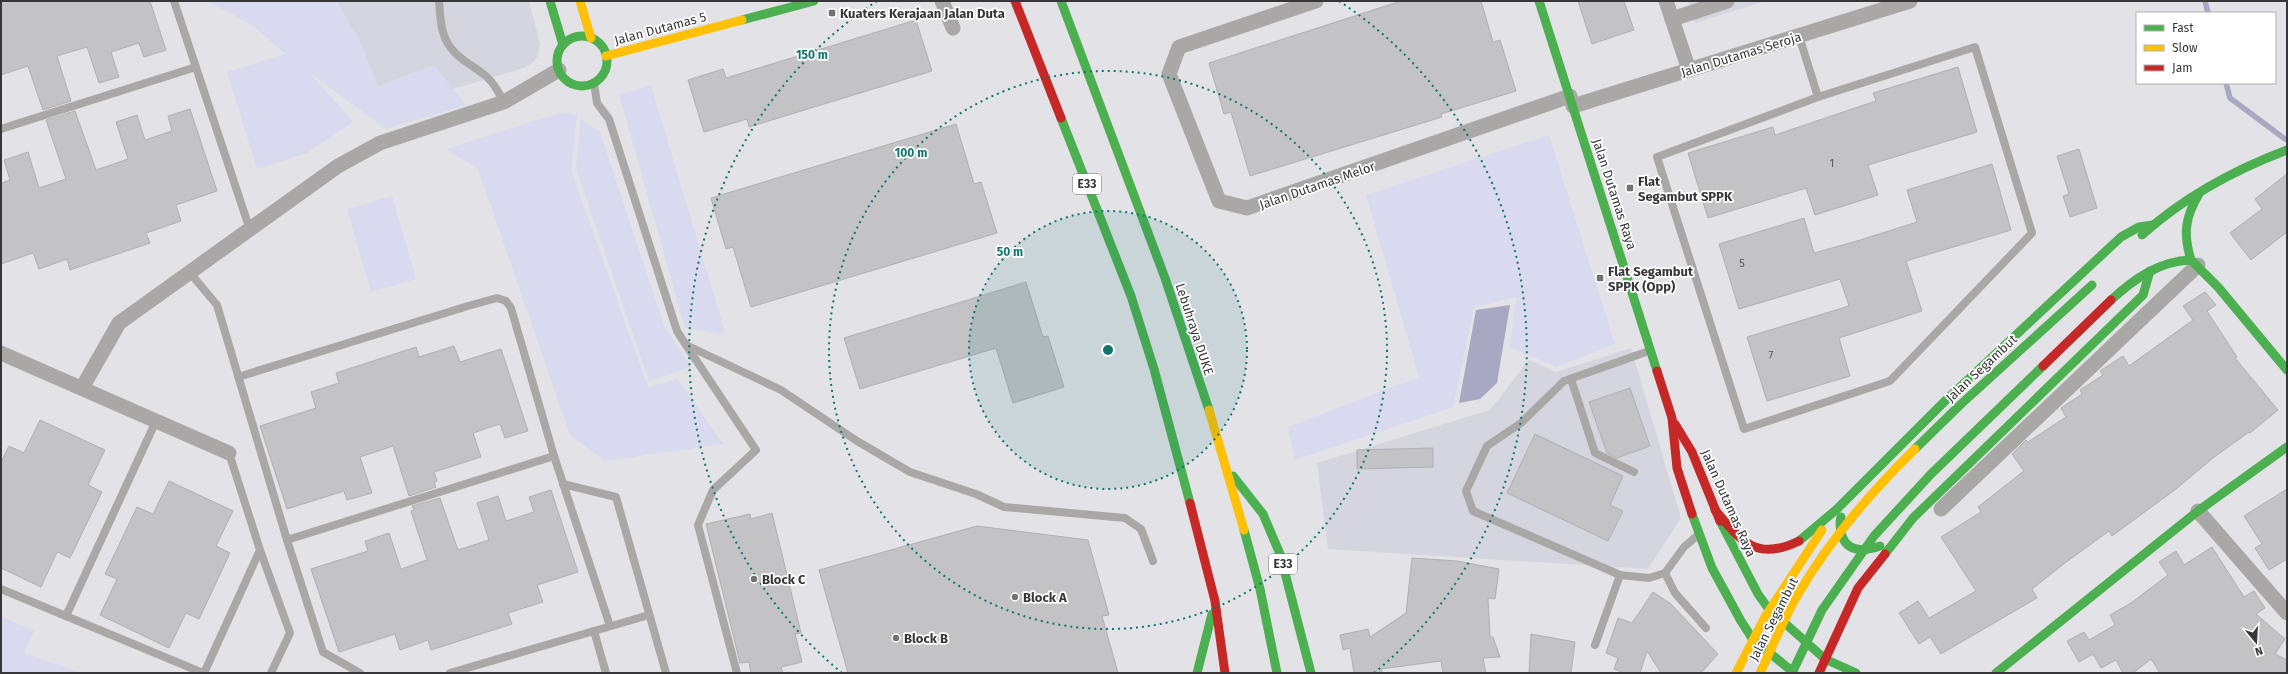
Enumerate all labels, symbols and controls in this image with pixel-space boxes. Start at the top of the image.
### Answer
place label: Kuaters Kerajaan Jalan Duta [840,6,1005,21]
marker: Kuaters Kerajaan Jalan Duta [827,8,837,18]
street label: Jalan Dutamas 5 [613,9,708,48]
legend [2136,12,2276,84]
text: Fast [2172,21,2194,35]
street label: Jalan Dutamas Seroja [1679,29,1803,80]
text: Slow [2172,41,2198,55]
text: 150 m [796,48,828,62]
text: Jam [2172,61,2192,75]
street label: Jalan Dutamas Raya [1589,137,1640,252]
text: 100 m [895,146,927,160]
house number: 1 [1830,157,1834,170]
street label: Jalan Dutamas Melor [1257,159,1377,212]
road number: E33 [1073,174,1101,194]
place label: Flat Segambut SPPK [1638,174,1733,204]
marker: Flat Segambut SPPK [1625,183,1635,193]
text: 50 m [997,245,1023,259]
house number: 5 [1739,257,1745,270]
place label: Flat Segambut SPPK (Opp) [1608,264,1694,294]
marker: Flat Segambut SPPK (Opp) [1595,273,1605,283]
street label: Lebuhraya DUKE [1173,281,1216,377]
street label: Jalan Segambut [1943,331,2020,405]
centre of rings [1101,343,1115,357]
house number: 7 [1769,349,1774,362]
street label: Jalan Dutamas Raya [1698,447,1759,559]
road number: E33 [1269,554,1297,574]
place label: Block C [762,572,806,587]
marker: Block C [749,574,759,584]
street label: Jalan Segambut [1746,575,1801,663]
place label: Block A [1023,590,1067,605]
marker: Block A [1010,592,1020,602]
north arrow [2236,622,2276,662]
place label: Block B [904,631,948,646]
marker: Block B [891,633,901,643]
text: N [2253,644,2264,658]

